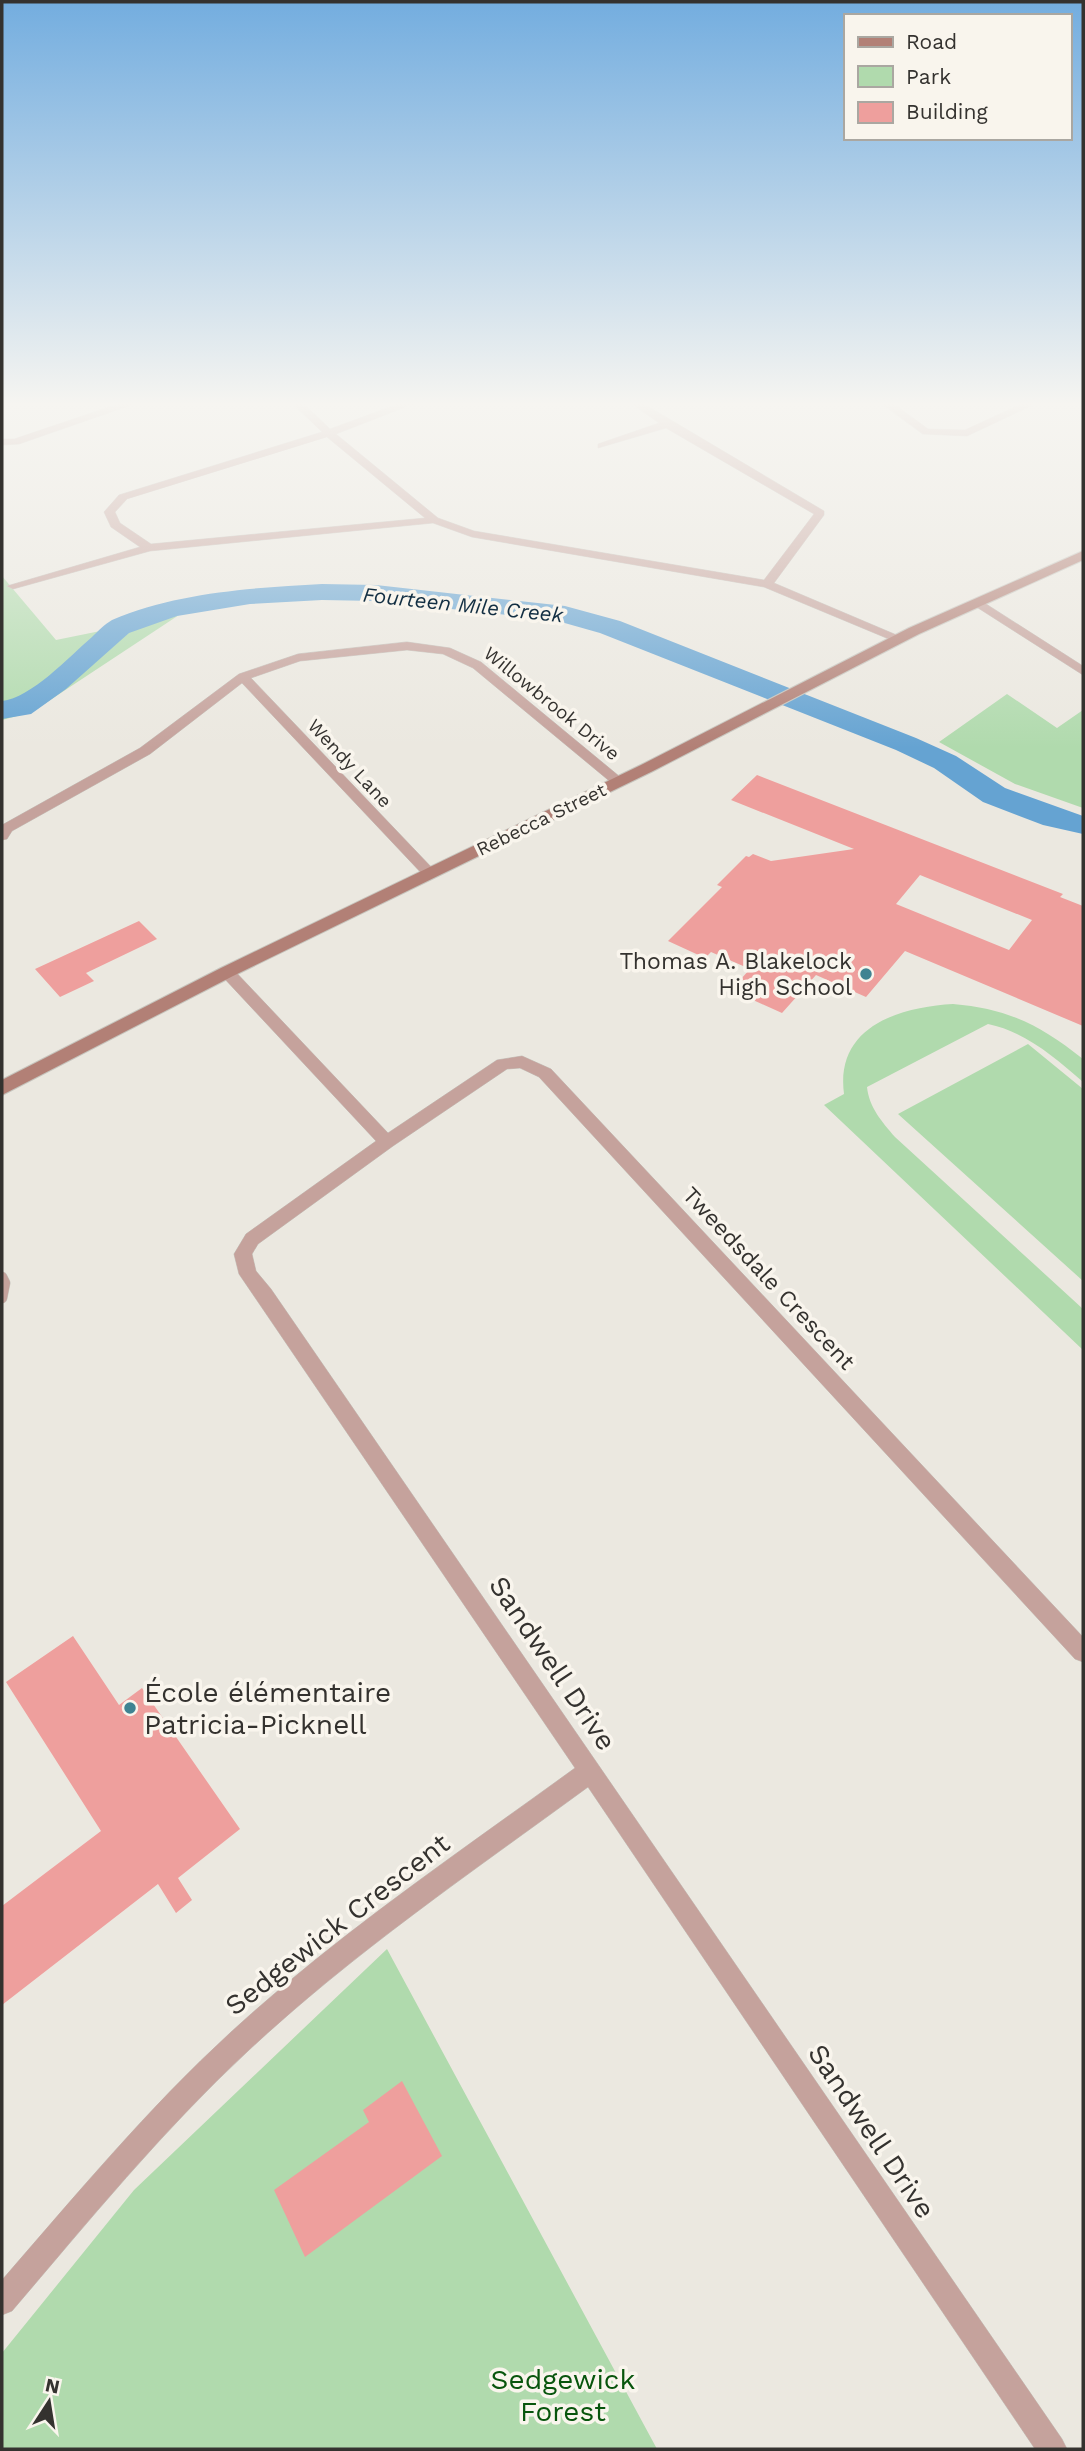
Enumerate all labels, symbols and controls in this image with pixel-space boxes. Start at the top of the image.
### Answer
legend [844,14,1071,140]
text: Road [906,29,957,54]
text: Park [906,64,951,89]
text: Building [906,99,988,124]
water label: Fourteen Mile Creek [362,582,565,628]
street label: Willowbrook Drive [479,642,624,765]
street label: Wendy Lane [303,714,397,812]
street label: Rebecca Street [473,778,610,861]
place label: Thomas A. Blakelock High School [619,948,852,1001]
marker: Thomas A. Blakelock High School [858,966,874,982]
street label: Tweedsdale Crescent [677,1181,861,1376]
street label: Sandwell Drive [482,1570,623,1757]
place label: École élémentaire Patricia-Picknell [144,1676,391,1741]
marker: École élémentaire Patricia-Picknell [122,1700,138,1716]
street label: Sedgewick Crescent [219,1826,456,2022]
street label: Sandwell Drive [801,2038,942,2225]
park label: Sedgewick Forest [491,2363,636,2428]
north arrow [14,2367,84,2437]
text: N [43,2373,62,2399]

